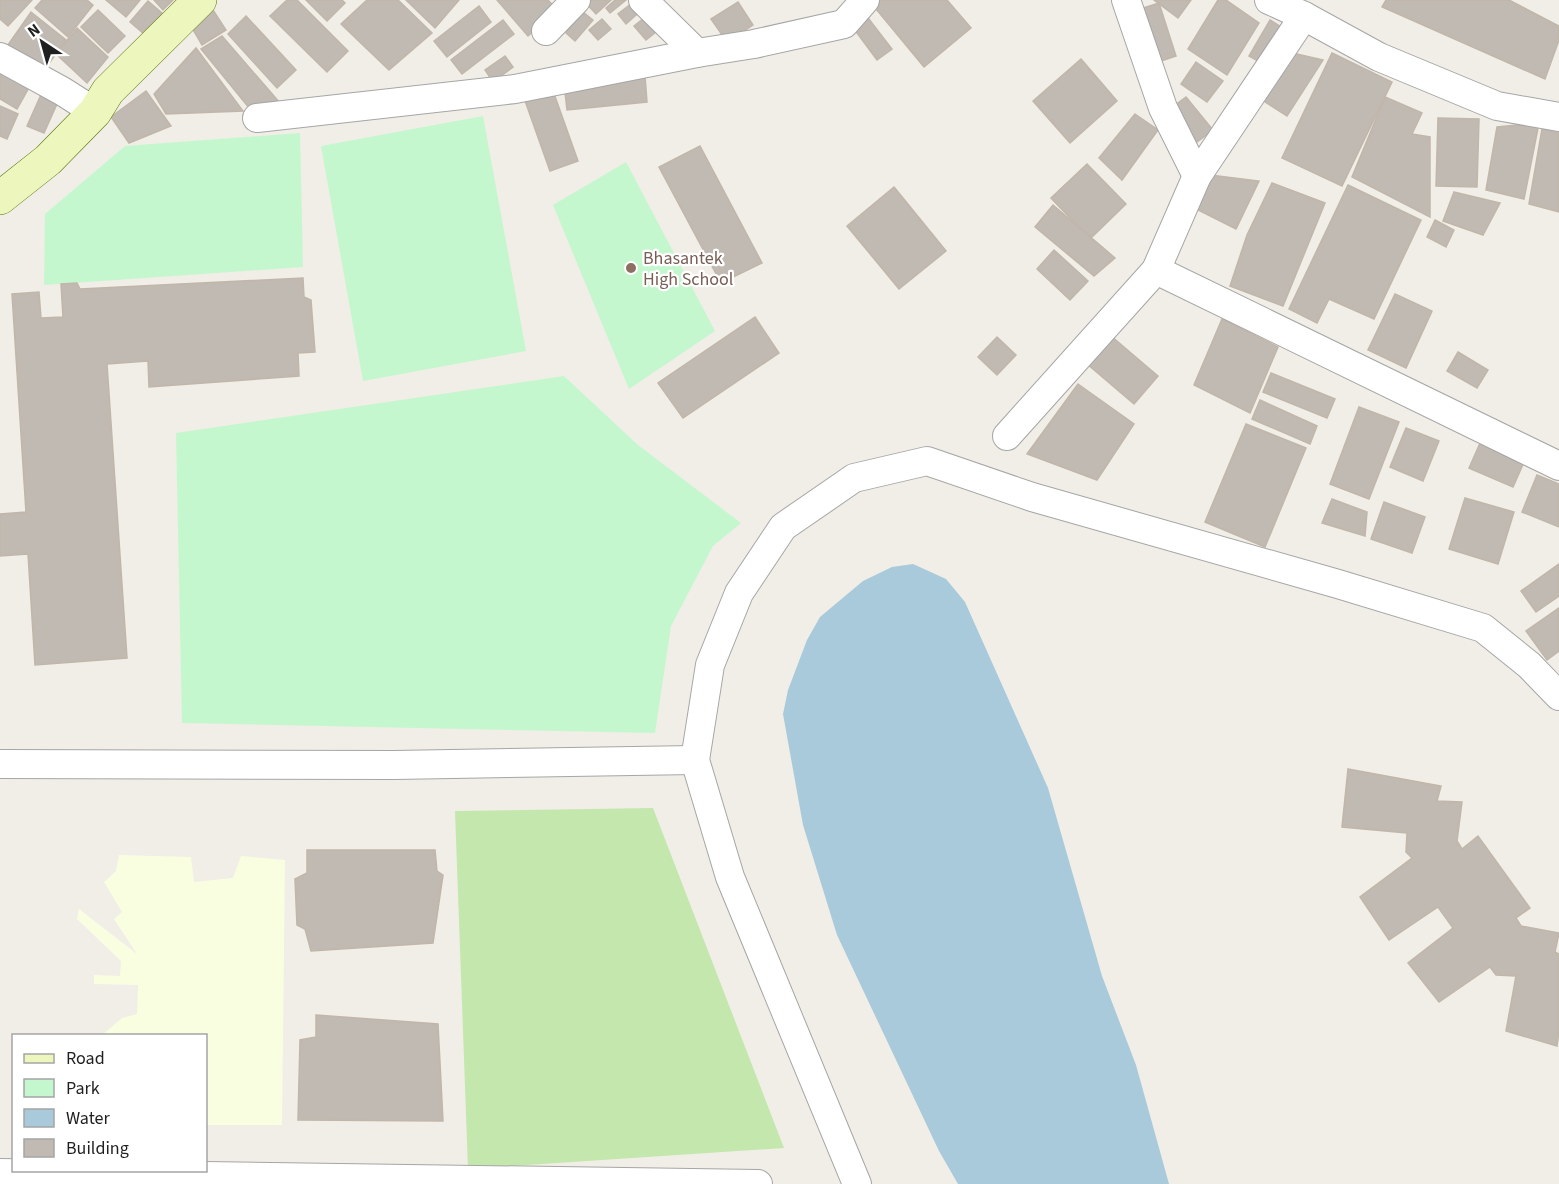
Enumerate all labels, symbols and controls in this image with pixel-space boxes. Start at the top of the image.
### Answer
north arrow [12,12,72,72]
text: N [23,19,45,43]
place label: Bhasantek High School [643,246,733,292]
marker: Bhasantek High School [624,261,638,275]
legend [12,1034,207,1172]
text: Road [66,1046,105,1071]
text: Park [66,1076,100,1101]
text: Water [66,1106,110,1131]
text: Building [66,1136,129,1161]

